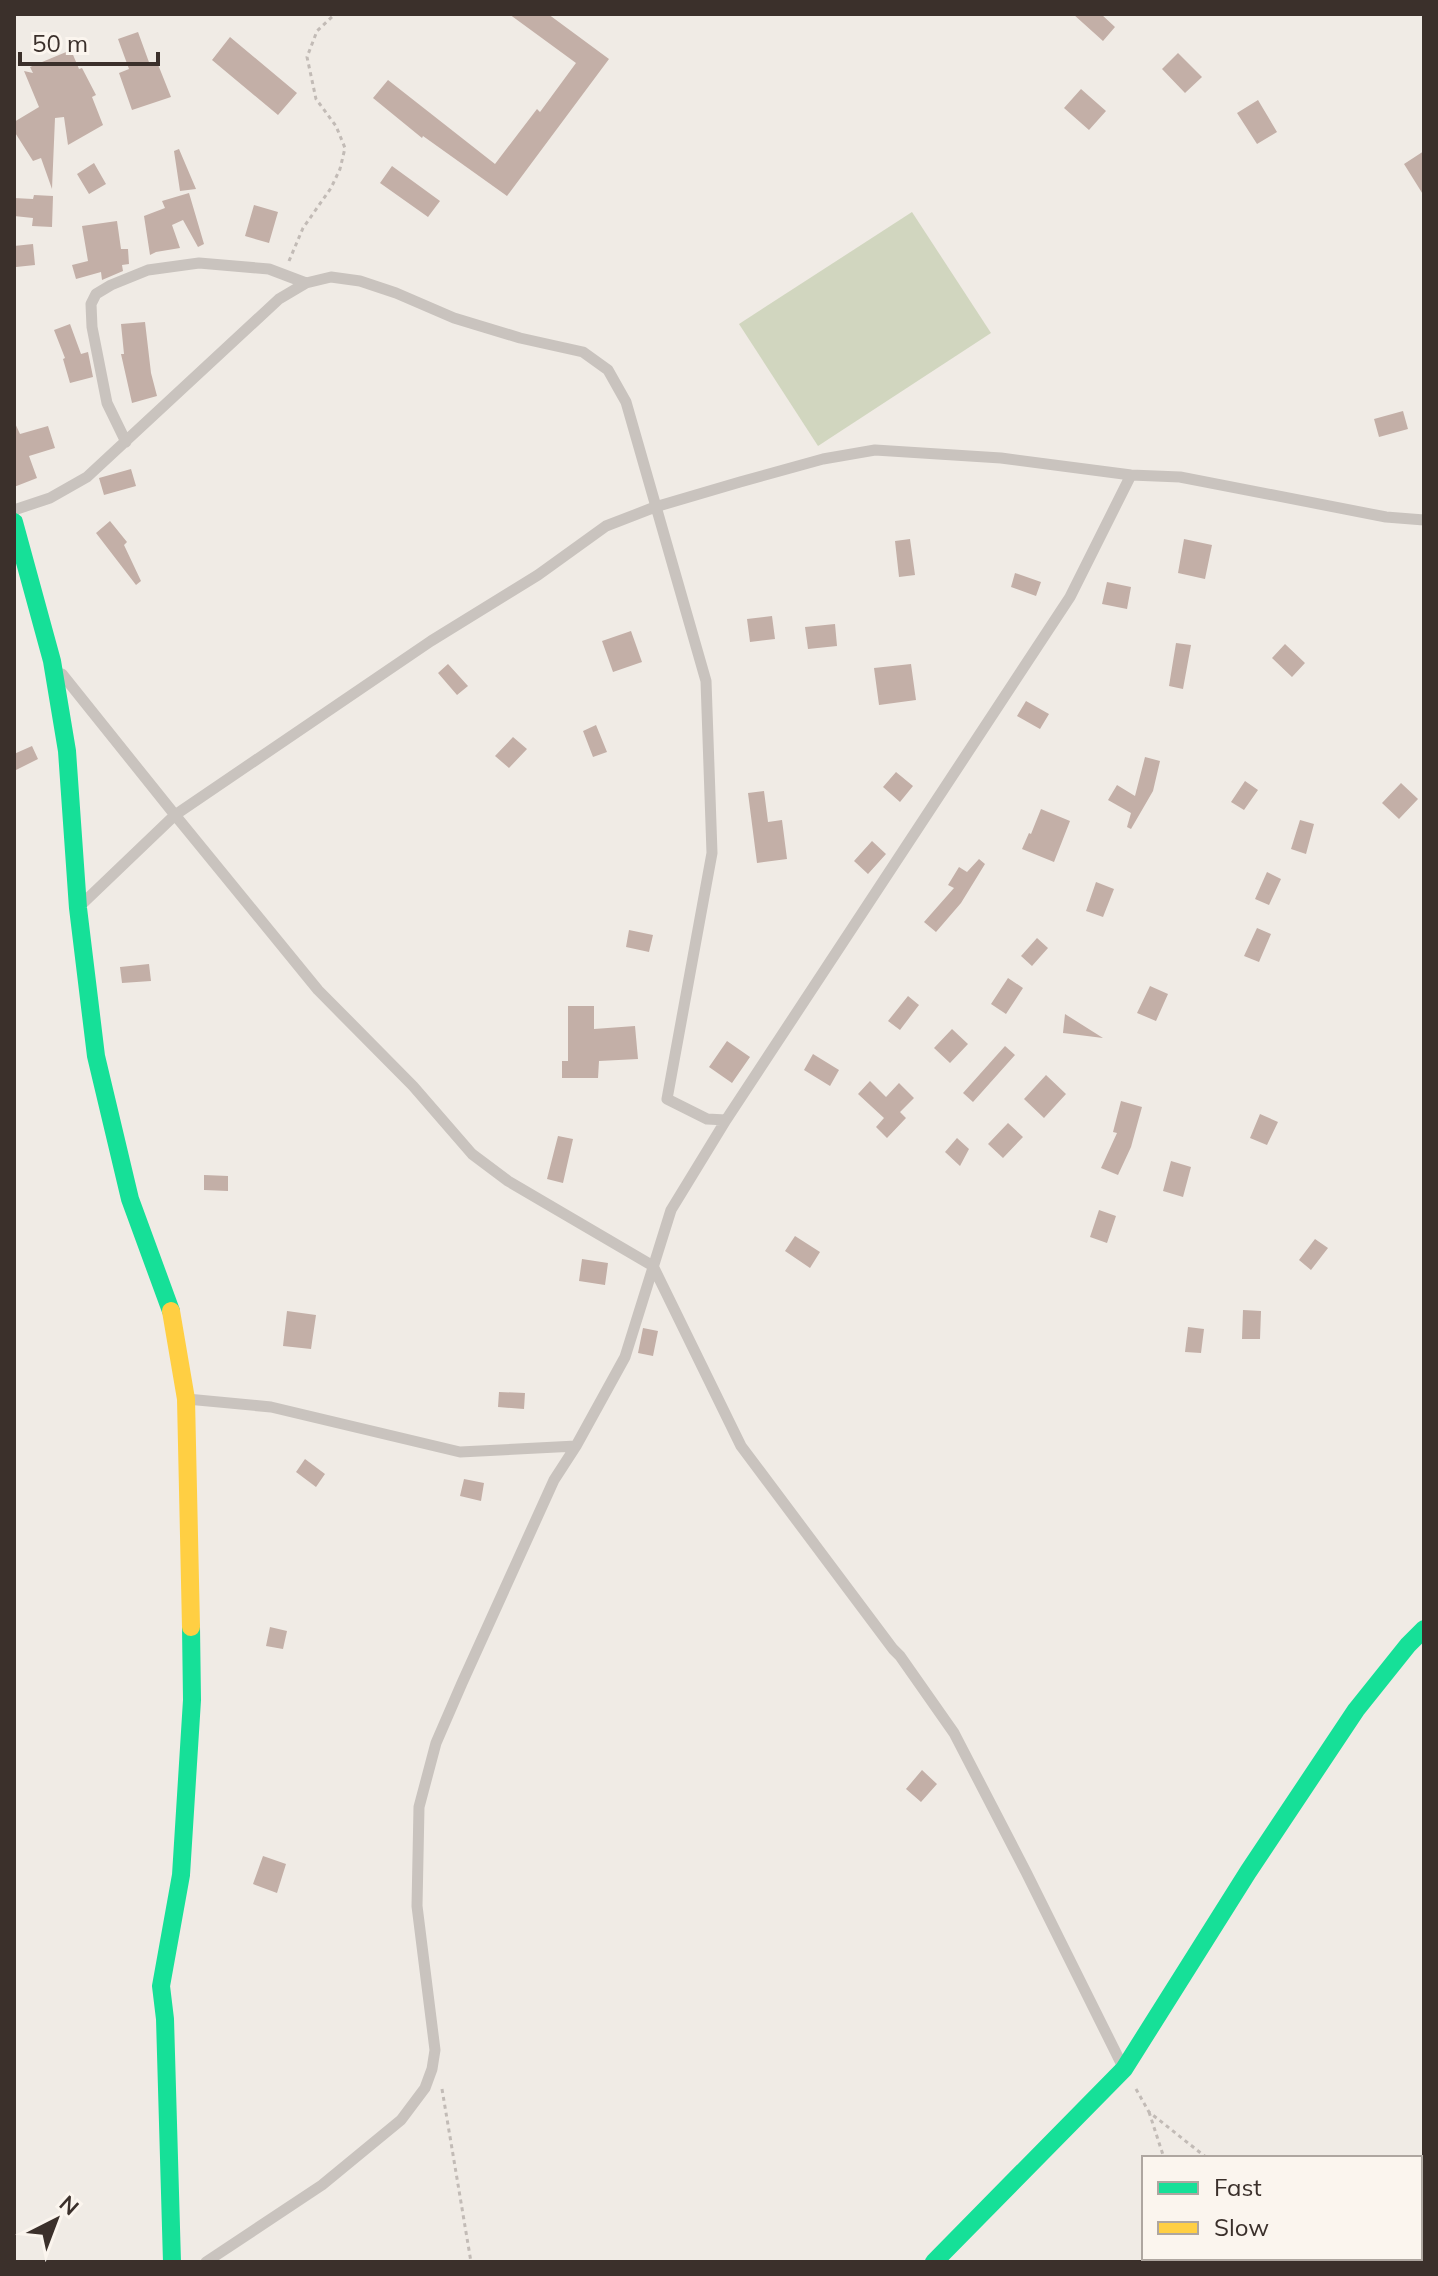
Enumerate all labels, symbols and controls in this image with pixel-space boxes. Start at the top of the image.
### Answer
scale bar [20,16,158,66]
text: 50 m [32,28,88,58]
legend [1142,2156,1422,2260]
text: Fast [1214,2172,1262,2202]
north arrow [16,2180,96,2260]
text: N [54,2189,85,2221]
text: Slow [1214,2212,1269,2242]

